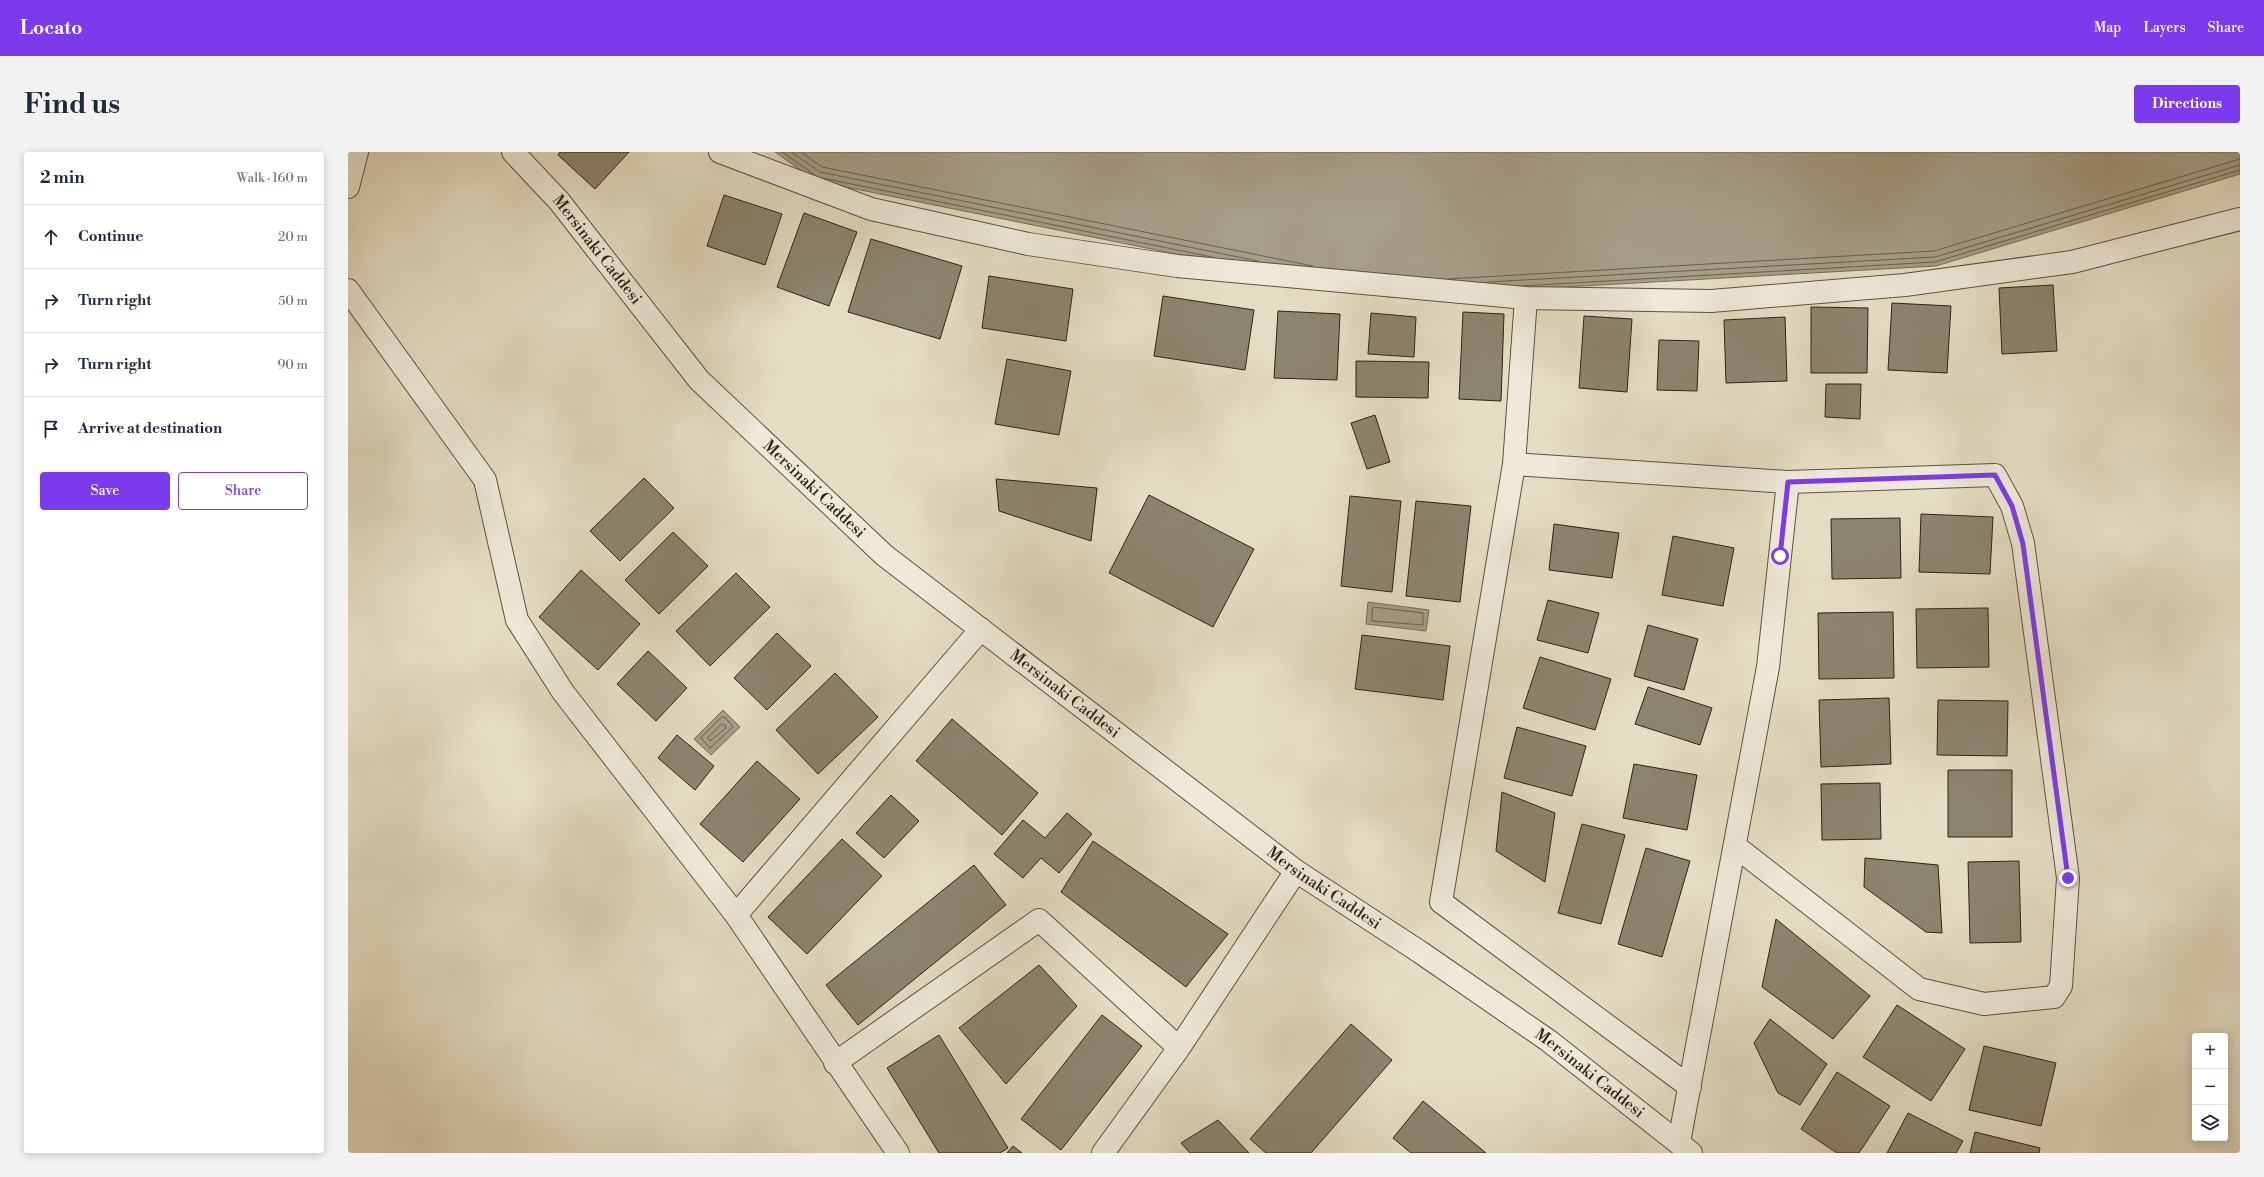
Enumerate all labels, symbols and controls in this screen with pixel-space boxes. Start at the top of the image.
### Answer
text: Locato [20,16,82,40]
text: Map [2094,19,2121,37]
text: Layers [2143,19,2186,37]
text: Share [2208,19,2244,37]
button: Directions [2134,85,2240,123]
text: Find us [24,87,120,122]
text: 2 min [40,167,85,189]
text: Walk · 160 m [237,170,308,186]
street label: Mersinaki Caddesi [548,191,646,309]
icon: ahead [40,226,62,248]
text: Continue [78,227,143,246]
text: 20 m [278,229,308,245]
icon: right [40,290,62,312]
text: Turn right [78,291,152,310]
text: 50 m [278,293,308,309]
icon: right [40,354,62,376]
text: Turn right [78,355,152,374]
text: 90 m [277,357,308,373]
icon: arrive [40,418,62,440]
text: Arrive at destination [78,419,222,438]
street label: Mersinaki Caddesi [759,436,870,542]
button: Save [40,472,170,510]
button: Share [178,472,308,510]
route start [1771,547,1789,565]
street label: Mersinaki Caddesi [1006,645,1124,742]
street label: Mersinaki Caddesi [1263,842,1385,934]
route end [2059,869,2077,887]
street label: Mersinaki Caddesi [1531,1024,1648,1122]
map controls [2192,1033,2228,1141]
button: + [2192,1033,2228,1069]
button: − [2192,1069,2228,1105]
button: layers [2192,1105,2228,1141]

